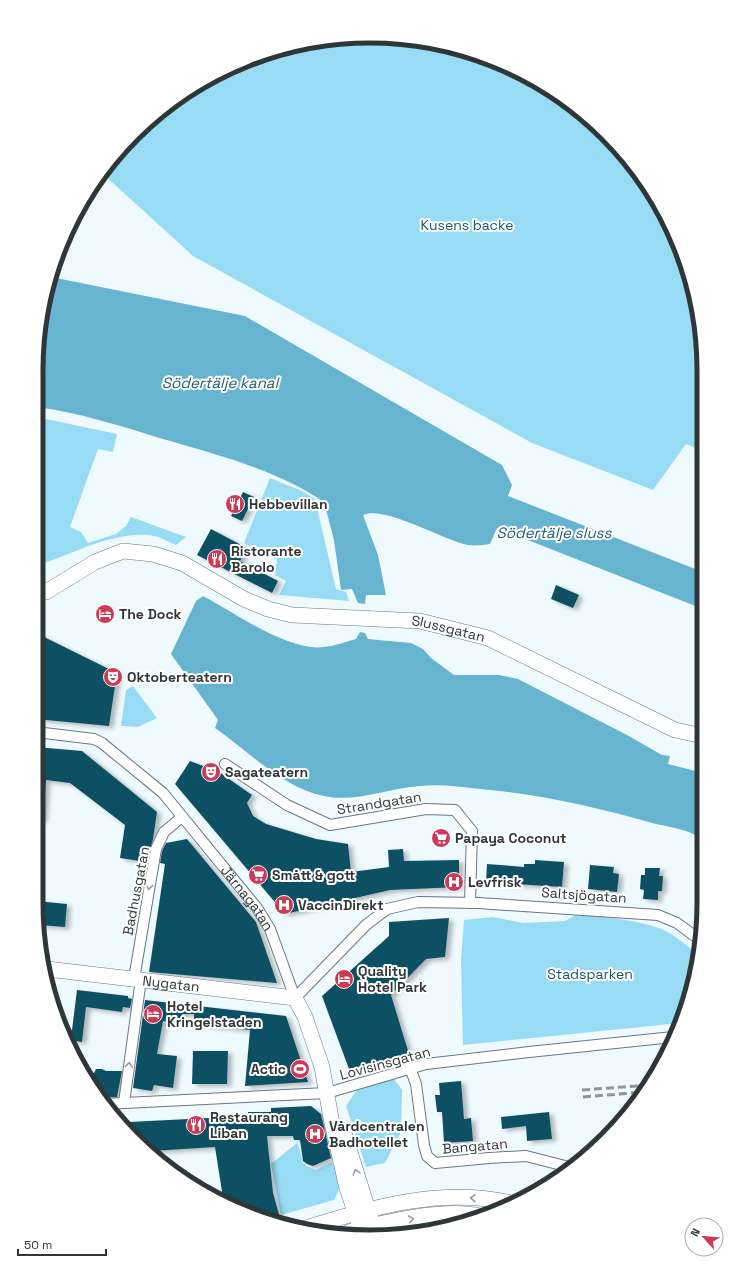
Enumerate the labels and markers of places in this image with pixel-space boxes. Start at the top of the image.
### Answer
restaurant icon: Hebbevillan [224,493,246,515]
place label: Hebbevillan [249,495,328,513]
place label: Ristorante Barolo [231,542,302,576]
restaurant icon: Ristorante Barolo [206,548,228,570]
hotel icon: The Dock [94,603,116,625]
place label: The Dock [119,605,182,623]
theatre icon: Oktoberteatern [102,666,124,688]
place label: Oktoberteatern [127,668,232,686]
theatre icon: Sagateatern [200,761,222,783]
place label: Sagateatern [225,763,308,781]
supermarket icon: Papaya Coconut [430,827,452,849]
place label: Papaya Coconut [455,829,566,847]
supermarket icon: Smått & gott [247,864,269,886]
place label: Smått & gott [272,866,355,884]
hospital icon: Levfrisk [443,871,465,893]
place label: Levfrisk [468,873,522,891]
hospital icon: VaccinDirekt [273,894,295,916]
place label: VaccinDirekt [298,896,384,914]
place label: Quality Hotel Park [358,962,427,996]
hotel icon: Quality Hotel Park [333,968,355,990]
place label: Hotel Kringelstaden [167,997,262,1031]
hotel icon: Hotel Kringelstaden [142,1003,164,1025]
sports icon: Actic [289,1058,311,1080]
place label: Actic [251,1060,286,1078]
place label: Restaurang Liban [210,1108,288,1142]
restaurant icon: Restaurang Liban [185,1114,207,1136]
place label: Vårdcentralen Badhotellet [329,1117,425,1151]
hospital icon: Vårdcentralen Badhotellet [304,1123,326,1145]

